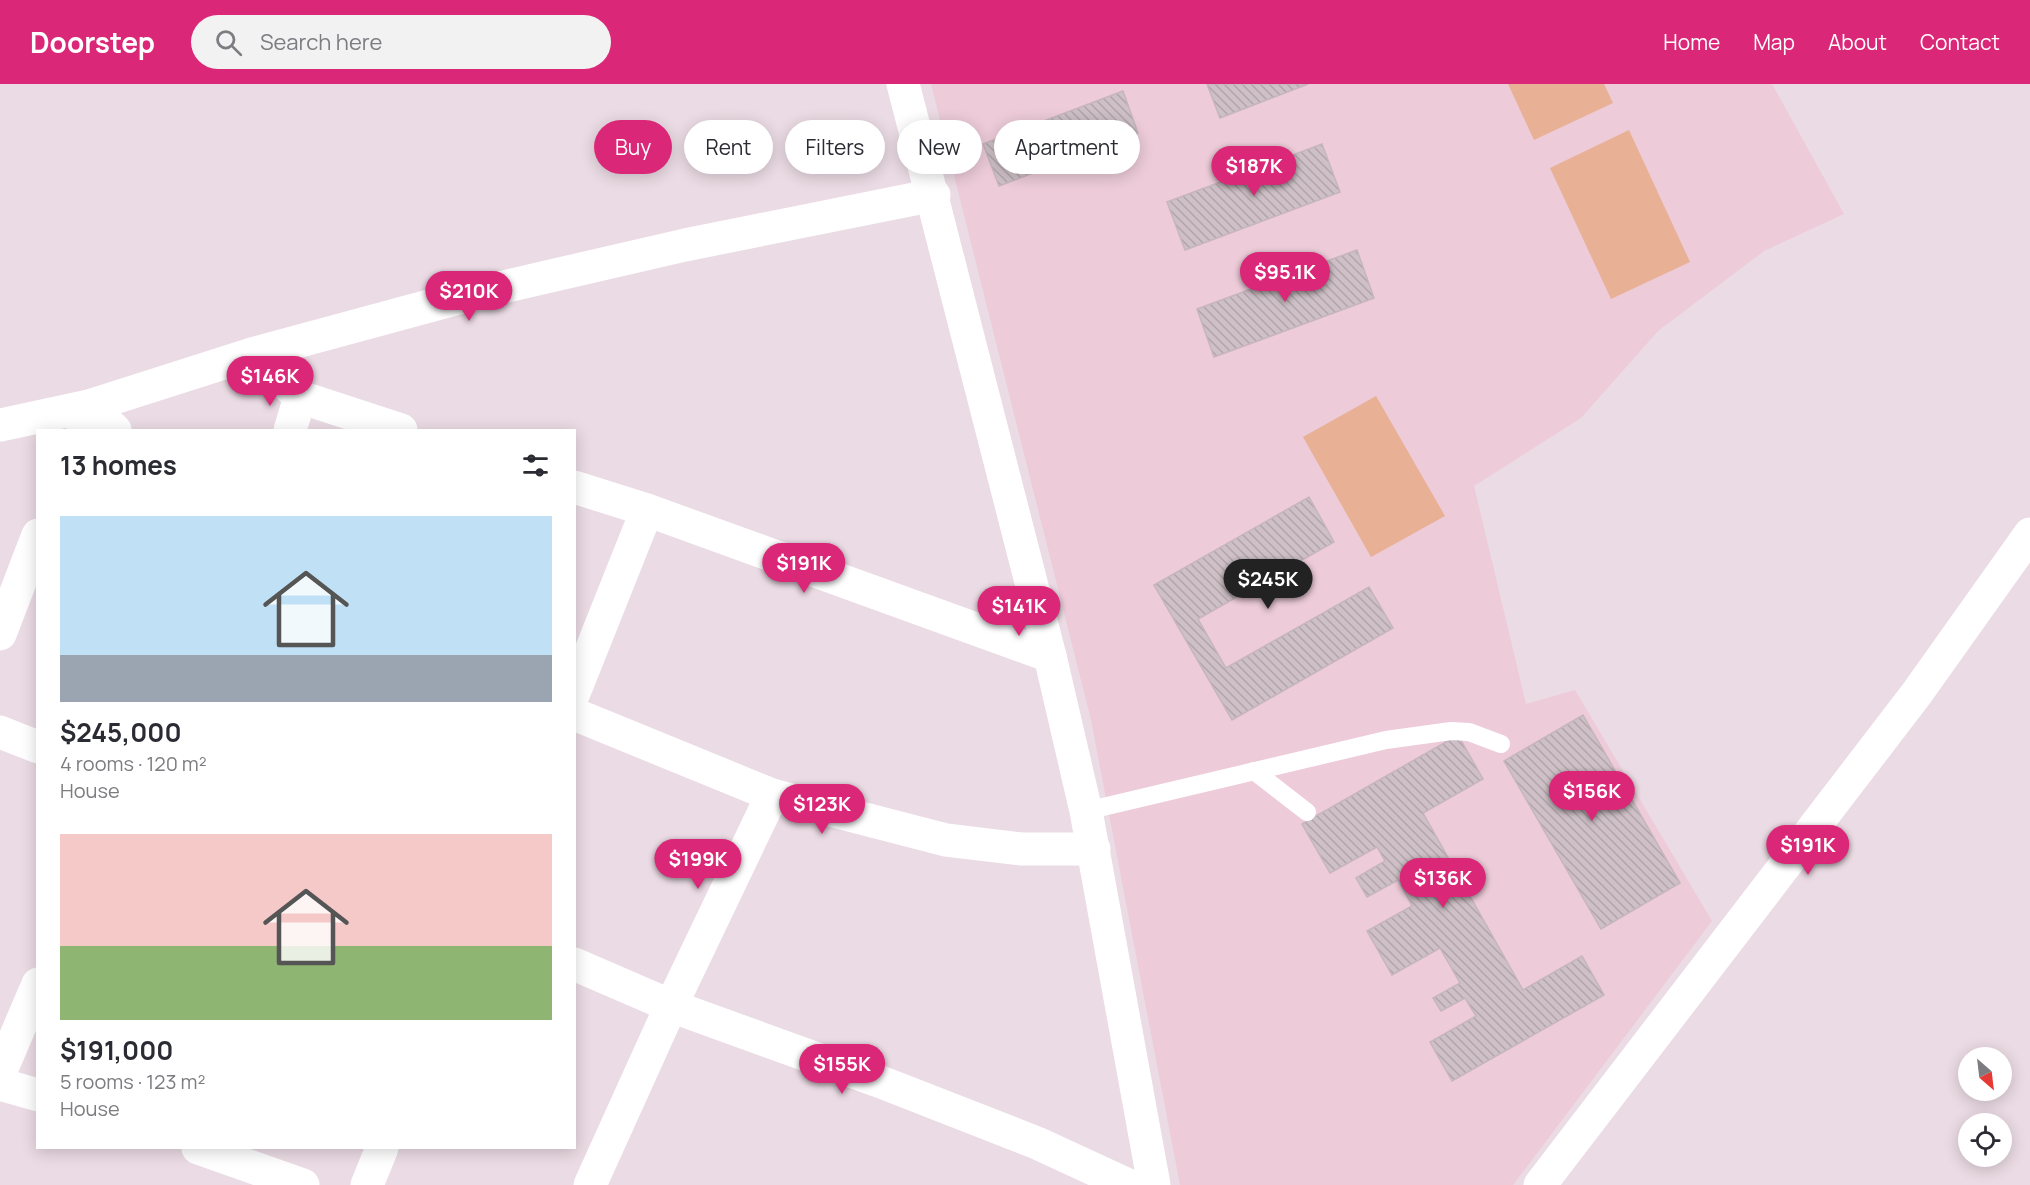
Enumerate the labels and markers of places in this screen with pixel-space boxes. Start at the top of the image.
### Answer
pin: $187K [1212,146,1296,197]
pin: $95.1K [1236,252,1334,303]
pin: $210K [427,271,511,322]
pin: $146K [228,356,312,407]
pin: $191K [762,543,846,594]
pin: $245K [1226,559,1310,610]
pin: $141K [977,586,1061,637]
pin: $156K [1550,771,1634,822]
pin: $123K [780,784,864,835]
pin: $191K [1766,825,1850,876]
pin: $199K [656,839,740,890]
pin: $136K [1401,858,1485,909]
pin: $155K [800,1044,884,1095]

